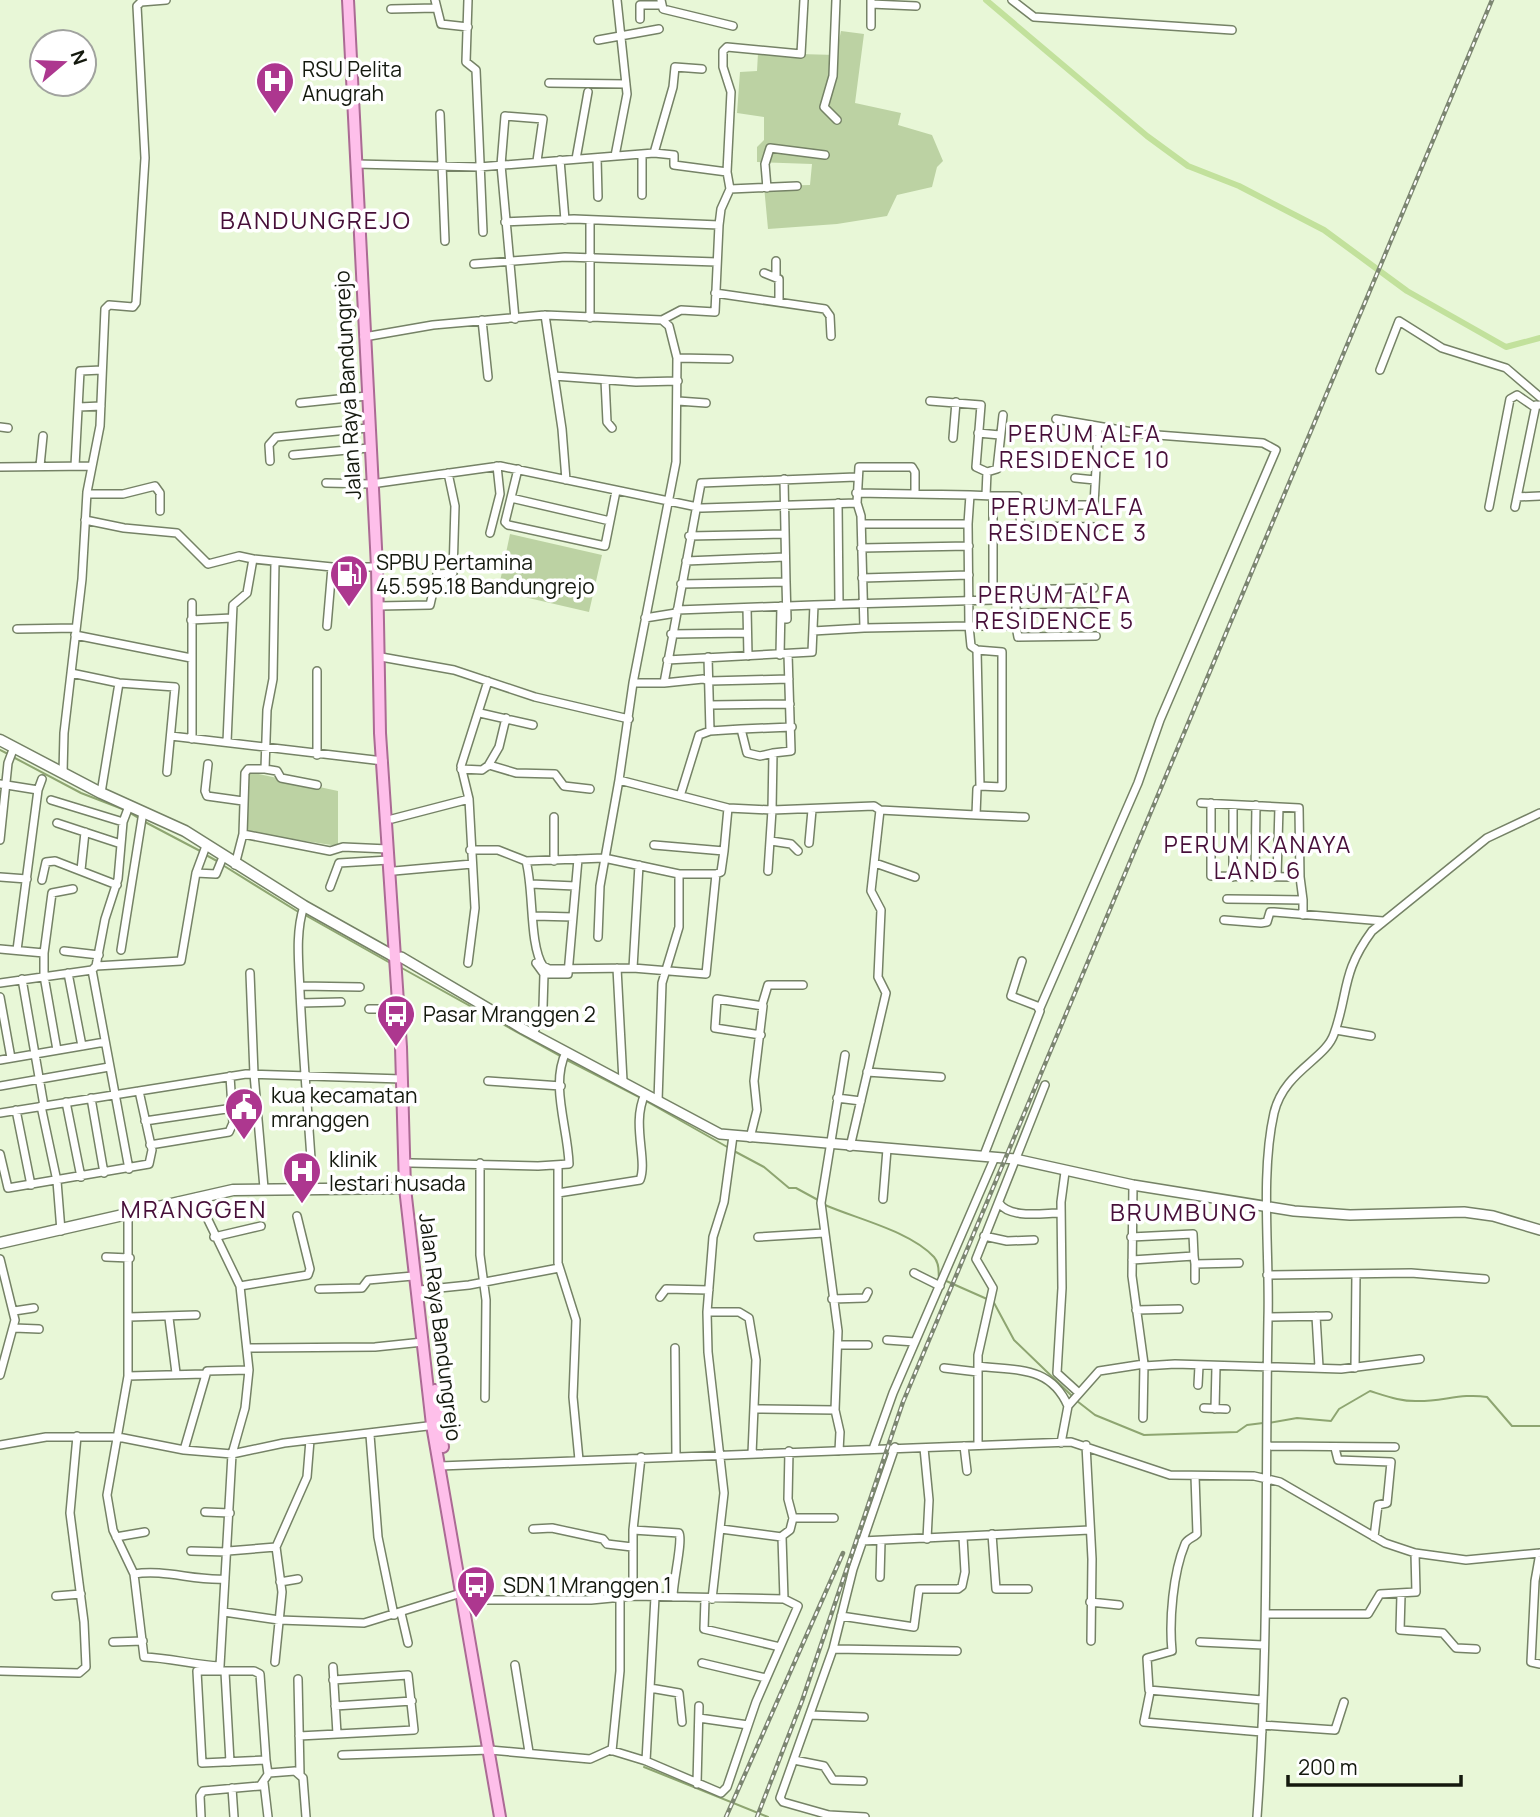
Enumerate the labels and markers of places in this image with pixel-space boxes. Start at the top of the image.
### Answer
place label: RSU Pelita Anugrah [302,55,402,107]
hospital icon: RSU Pelita Anugrah [254,60,296,115]
place label: SPBU Pertamina 45.595.18 Bandungrejo [376,548,595,600]
fuel station icon: SPBU Pertamina 45.595.18 Bandungrejo [328,553,370,608]
bus stop icon: Pasar Mranggen 2 [375,993,417,1048]
place label: Pasar Mranggen 2 [423,1000,596,1028]
place label: kua kecamatan mranggen [271,1081,417,1133]
public building icon: kua kecamatan mranggen [223,1086,265,1141]
place label: klinik lestari husada [329,1145,466,1197]
hospital icon: klinik lestari husada [281,1150,323,1205]
bus stop icon: SDN 1 Mranggen 1 [455,1564,497,1619]
place label: SDN 1 Mranggen 1 [503,1571,672,1599]

